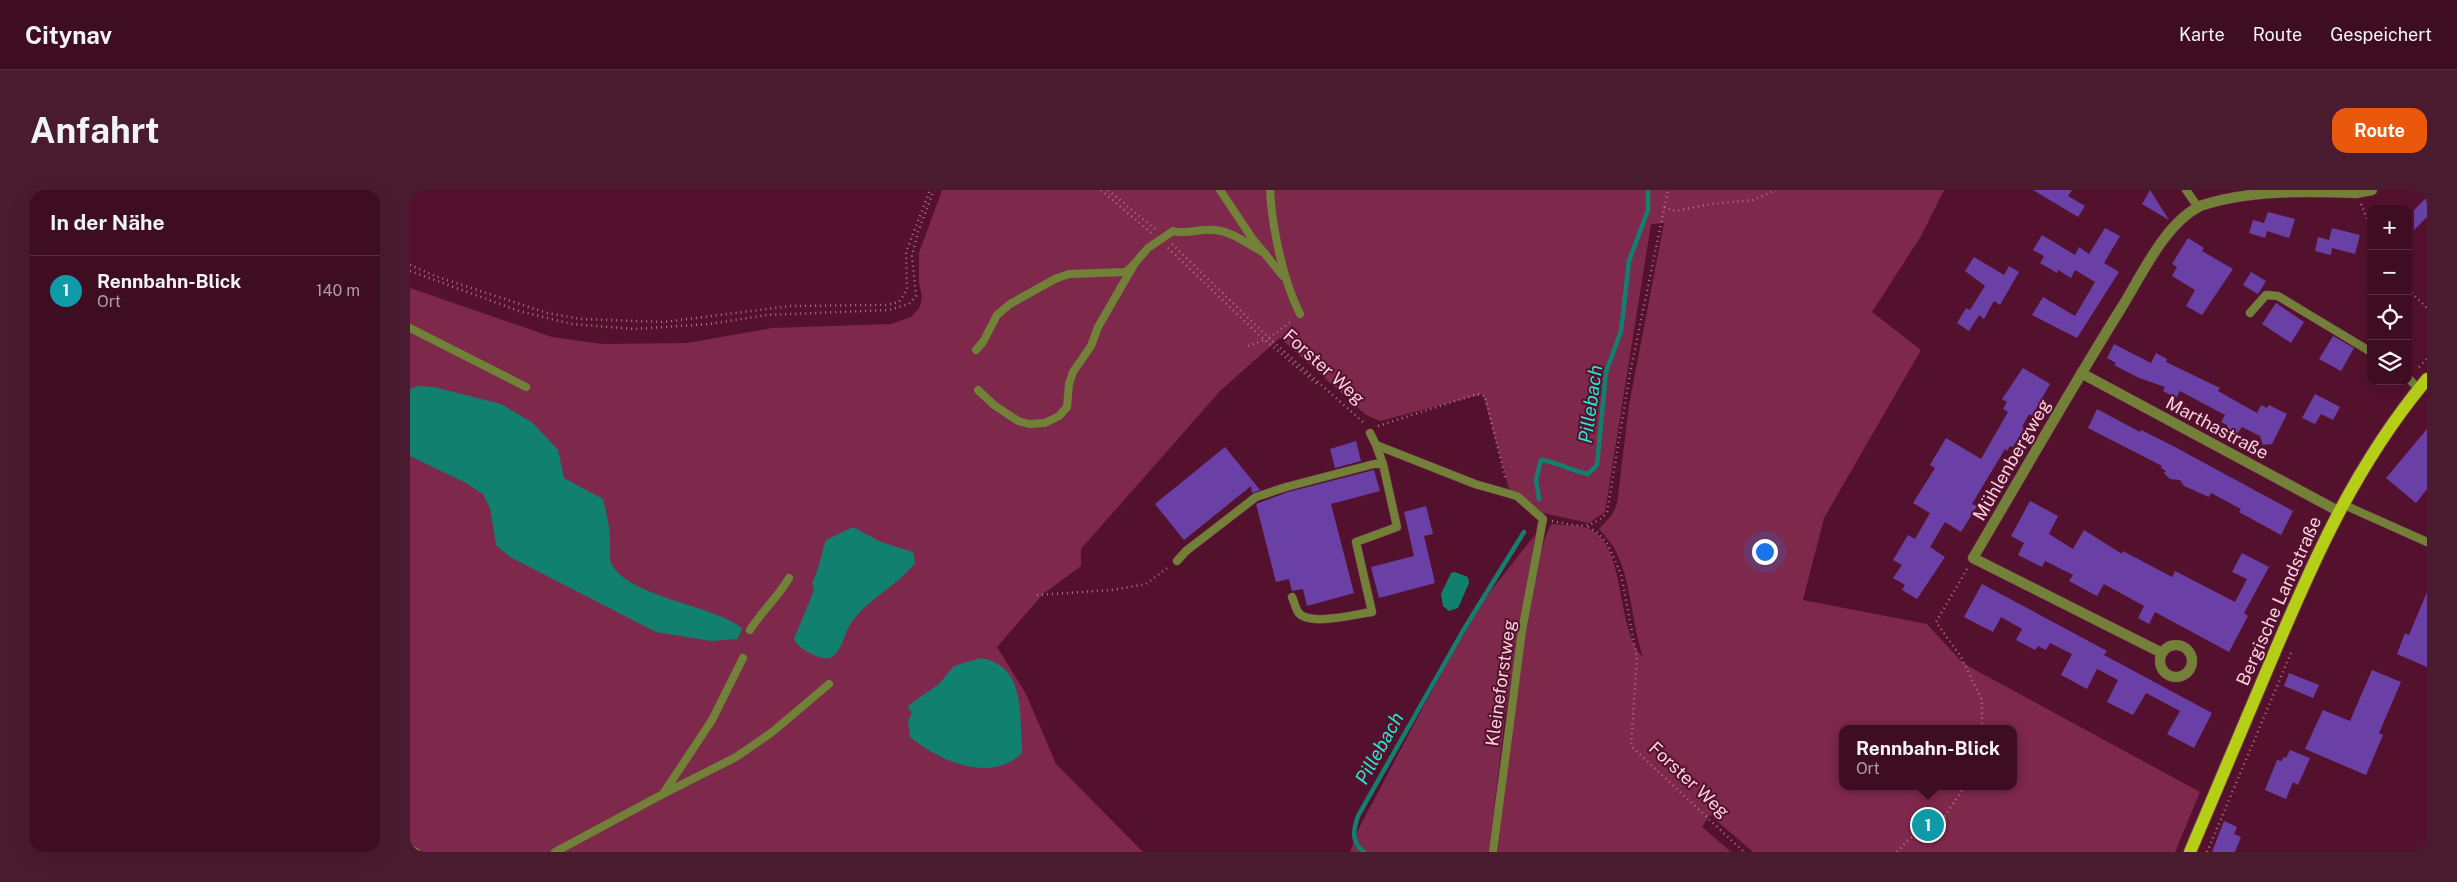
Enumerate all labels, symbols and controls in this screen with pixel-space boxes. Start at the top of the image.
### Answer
text: Citynav [25,21,112,49]
text: Karte [2179,24,2225,45]
text: Route [2253,24,2302,45]
text: Gespeichert [2330,24,2432,45]
button: Route [2332,108,2427,153]
text: Anfahrt [30,110,160,151]
map controls [2367,205,2412,385]
button: + [2367,205,2412,250]
text: In der Nähe [50,210,165,235]
button: − [2367,250,2412,295]
text: Rennbahn-Blick [97,270,241,292]
text: 1 [63,281,69,300]
text: 140 m [316,281,360,300]
text: Ort [97,292,121,311]
button: locate [2367,295,2412,340]
street label: Forster Weg [1279,325,1369,409]
button: layers [2367,340,2412,385]
water label: Pillebach [1574,363,1606,445]
street label: Marthastraße [2162,392,2272,463]
street label: Mühlenbergweg [1968,395,2055,524]
street label: Bergische Landstraße [2232,513,2325,689]
your location [1752,539,1778,565]
street label: Kleineforstweg [1481,618,1520,748]
water label: Pillebach [1350,708,1408,788]
popup [1839,725,2017,790]
street label: Forster Weg [1645,737,1734,822]
text: Rennbahn-Blick [1856,737,2000,759]
text: Ort [1856,759,1880,778]
pin: 1 [1912,806,1944,844]

